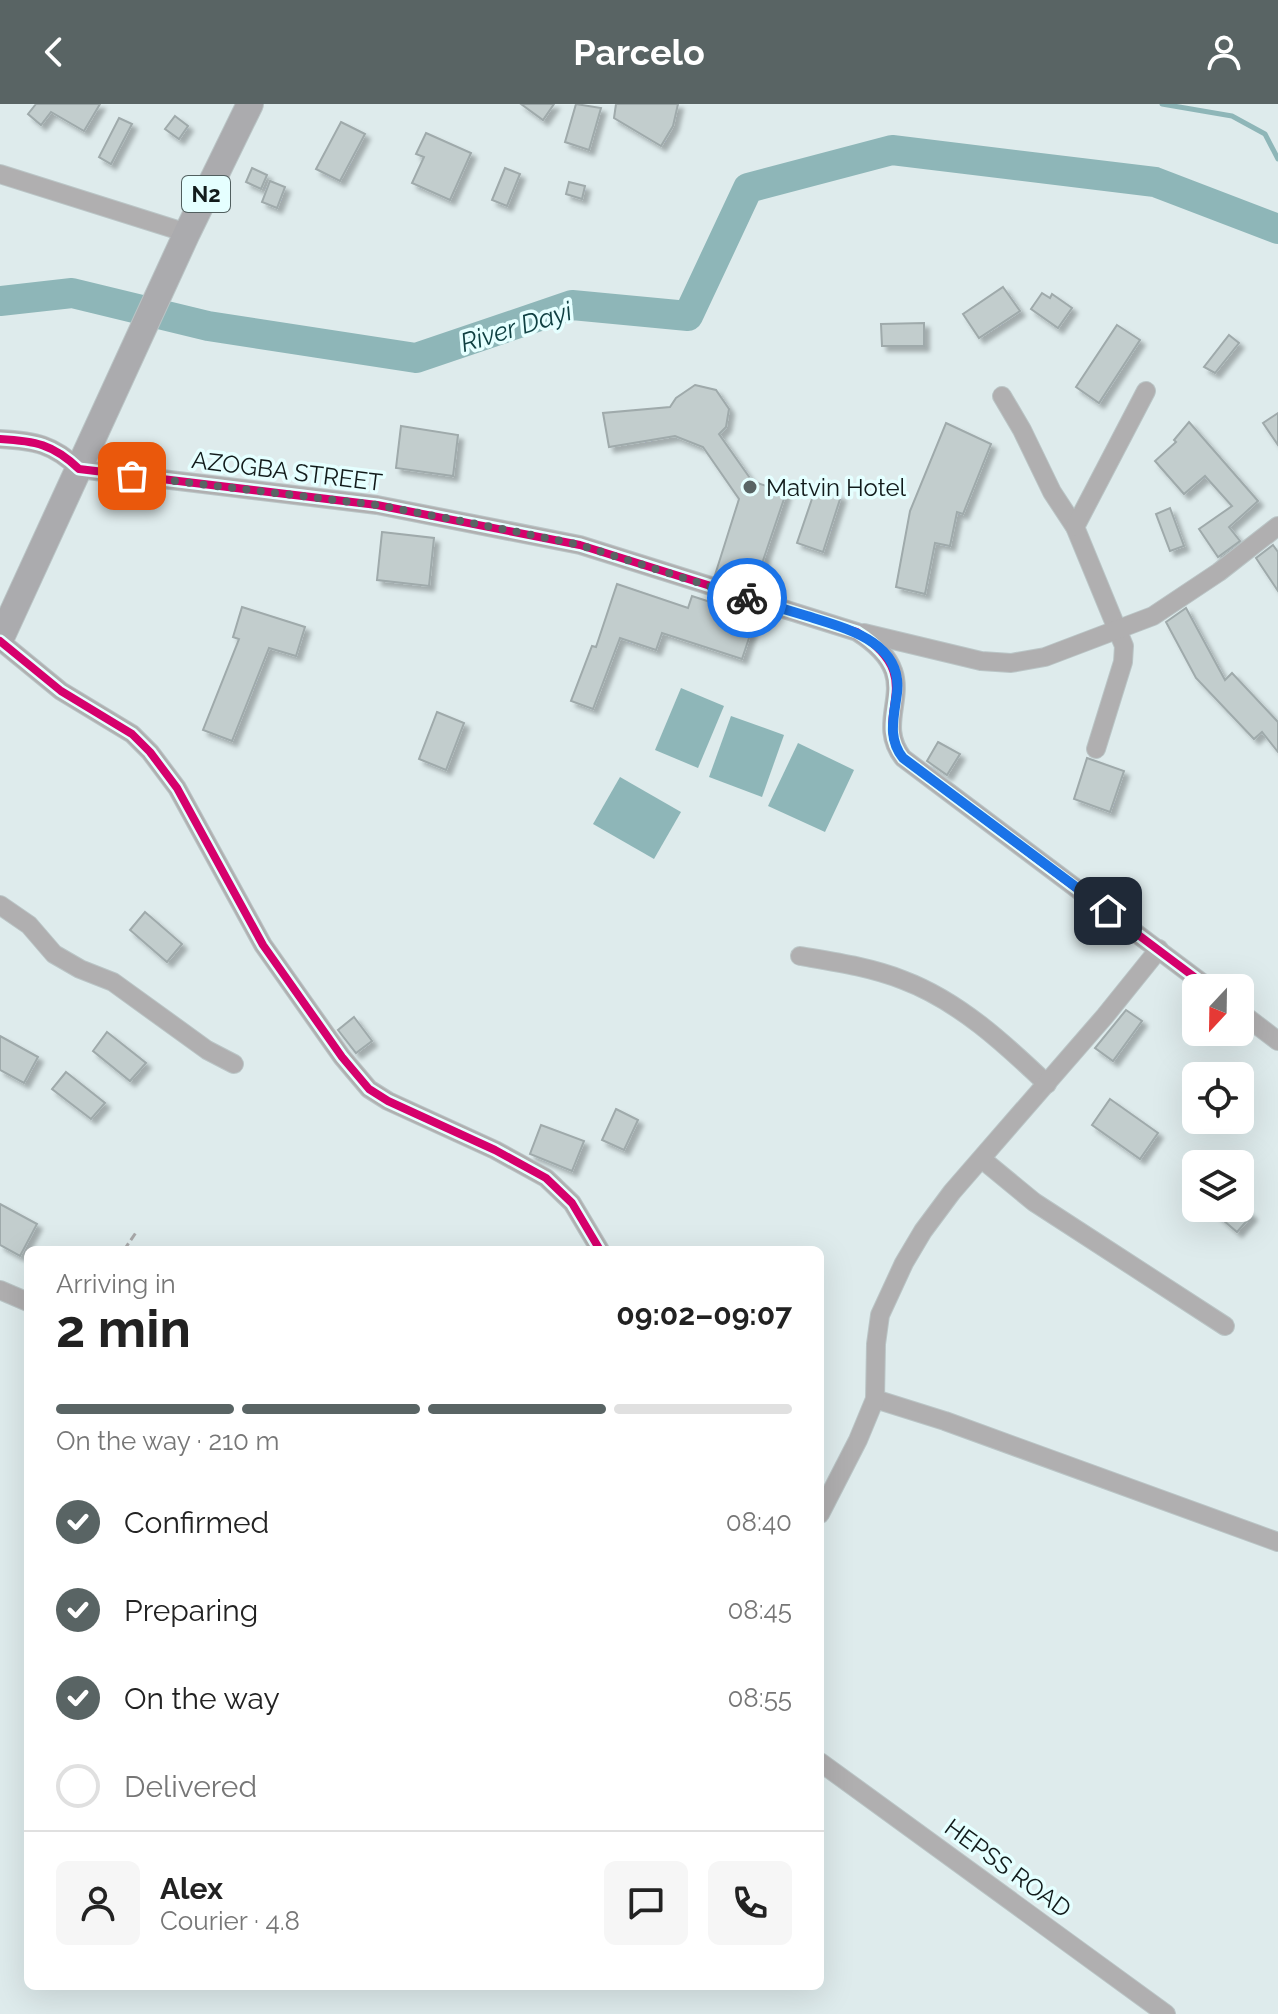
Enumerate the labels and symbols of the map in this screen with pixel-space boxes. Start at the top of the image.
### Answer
road number: N2 [182,176,230,212]
water label: River Dayi [457,295,577,358]
pin [98,442,166,510]
street label: AZOGBA STREET [190,445,384,497]
place label: Matvin Hotel [766,473,907,502]
marker: Matvin Hotel [741,478,759,496]
courier [707,558,787,638]
pin [1074,877,1142,945]
north arrow [1182,974,1254,1046]
street label: HEPSS ROAD [939,1812,1077,1924]

